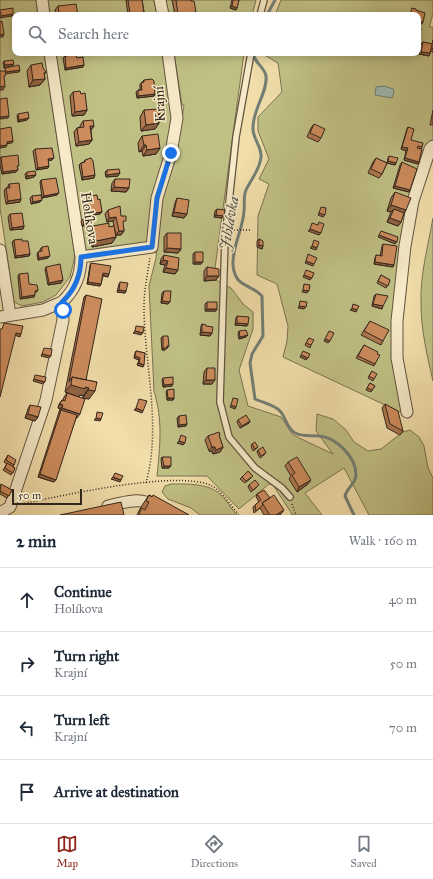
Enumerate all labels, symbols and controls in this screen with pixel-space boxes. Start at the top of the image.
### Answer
search box [12,12,421,56]
icon: search [26,23,48,45]
text: Search here [58,25,129,43]
street label: Krajní [150,84,169,122]
route end [162,144,180,162]
street label: Holíkova [77,191,102,246]
water label: Jihlávka [215,195,243,252]
route start [54,301,72,319]
scale bar [12,487,82,506]
text: 50 m [18,489,41,502]
text: 2 min [16,531,56,552]
text: Walk · 160 m [349,533,417,549]
text: Continue [54,583,112,601]
icon: ahead [16,589,38,611]
text: 40 m [388,592,417,608]
text: Holíkova [54,601,103,617]
text: Turn right [54,647,119,665]
icon: right [16,653,38,675]
text: 50 m [390,656,417,672]
text: Krajní [54,665,87,681]
text: Turn left [54,711,110,729]
icon: left [16,717,38,739]
text: 70 m [389,720,417,736]
text: Krajní [54,729,87,745]
icon: arrive [16,781,38,803]
text: Arrive at destination [54,783,179,801]
tab: Map [56,833,78,870]
tab: Directions [191,833,238,870]
tab: Saved [351,833,377,870]

